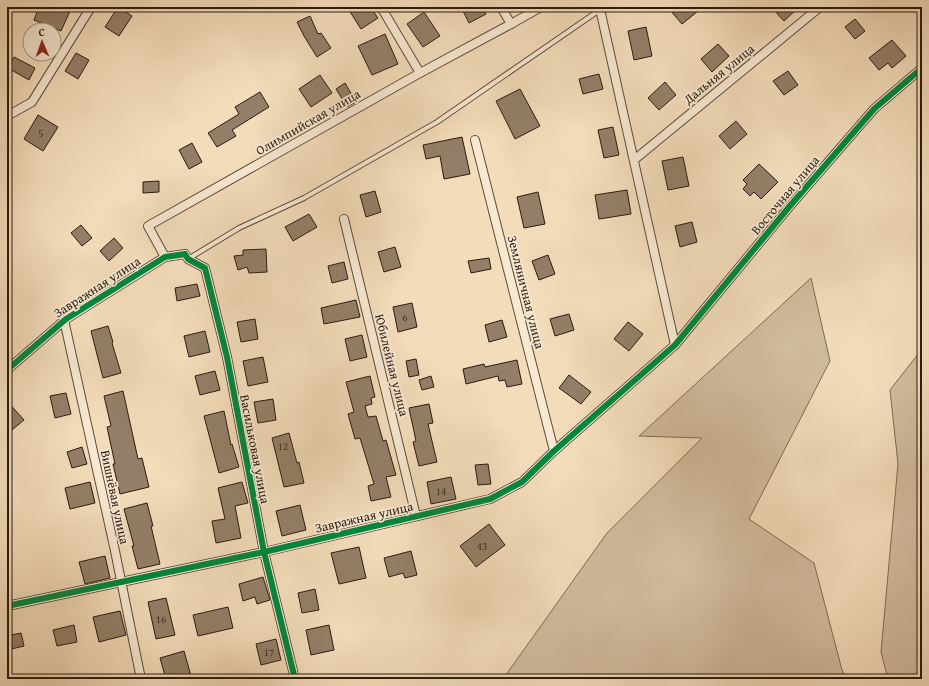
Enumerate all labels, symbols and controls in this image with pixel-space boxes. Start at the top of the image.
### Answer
north arrow [22,22,62,62]
text: С [38,24,45,40]
street label: Дальняя улица [679,39,759,109]
street label: Олимпийская улица [252,84,365,160]
house number: 5 [38,125,44,141]
street label: Восточная улица [746,151,824,239]
street label: Земляничная улица [503,233,549,352]
street label: Завражная улица [50,251,145,322]
house number: 6 [402,309,408,325]
street label: Юбилейная улица [370,312,414,419]
street label: Васильковая улица [235,393,275,506]
house number: 12 [278,438,288,454]
street label: Вишнёвая улица [96,448,134,547]
house number: 14 [436,483,446,499]
street label: Завражная улица [313,496,416,538]
house number: 43 [477,538,487,554]
house number: 16 [156,611,166,627]
house number: 17 [264,644,274,660]

